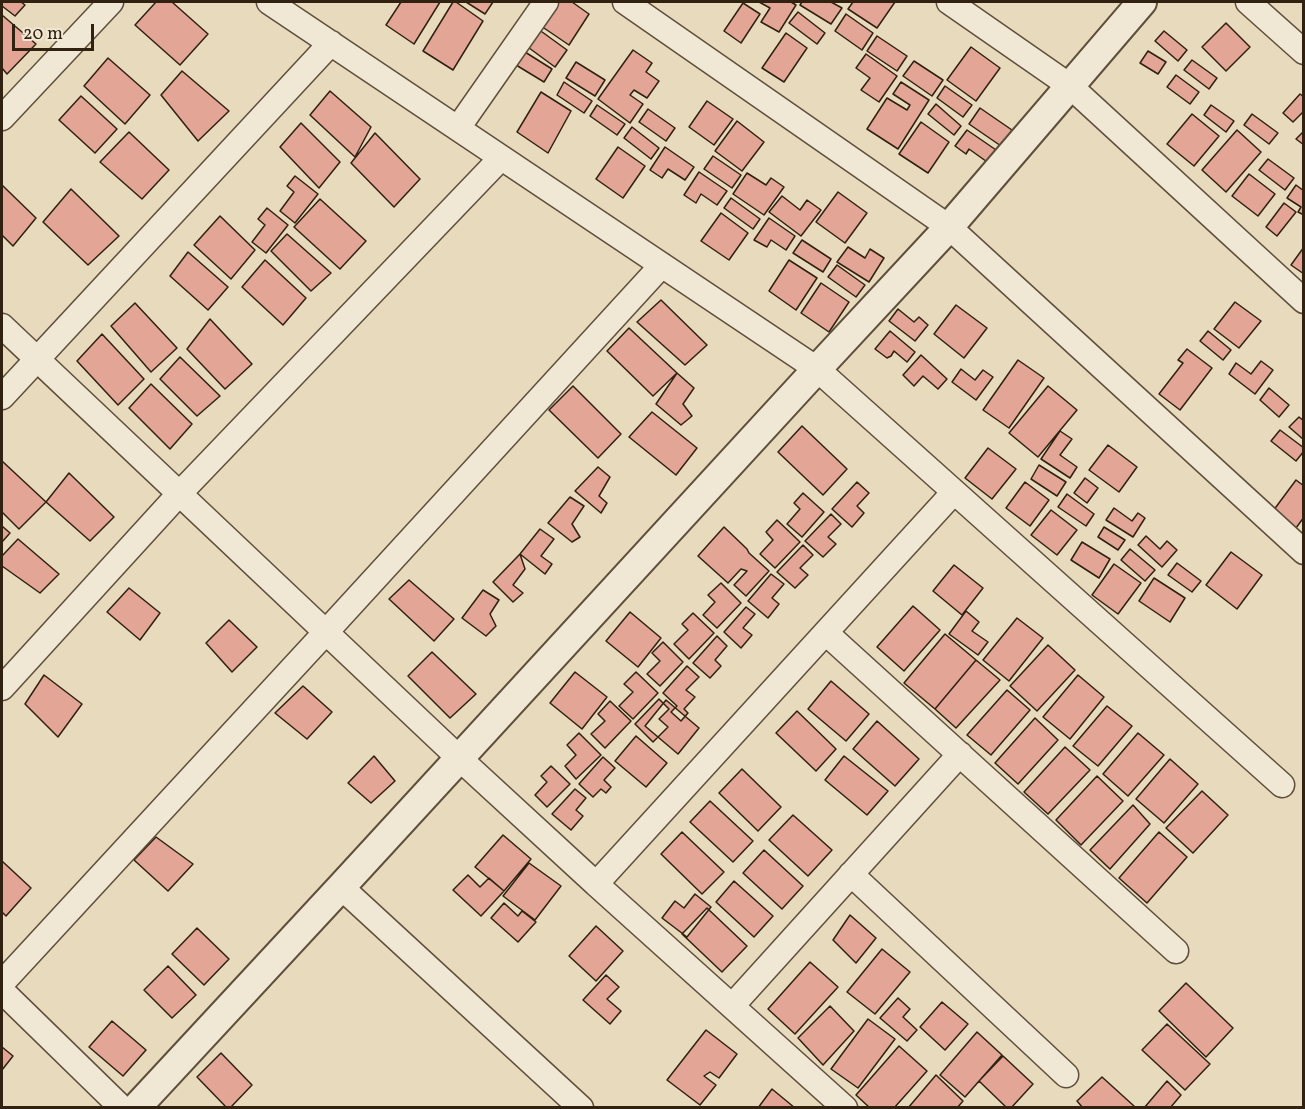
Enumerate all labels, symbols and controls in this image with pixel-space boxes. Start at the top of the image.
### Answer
scale bar [15,12,98,50]
text: 20 m [23,22,63,47]

